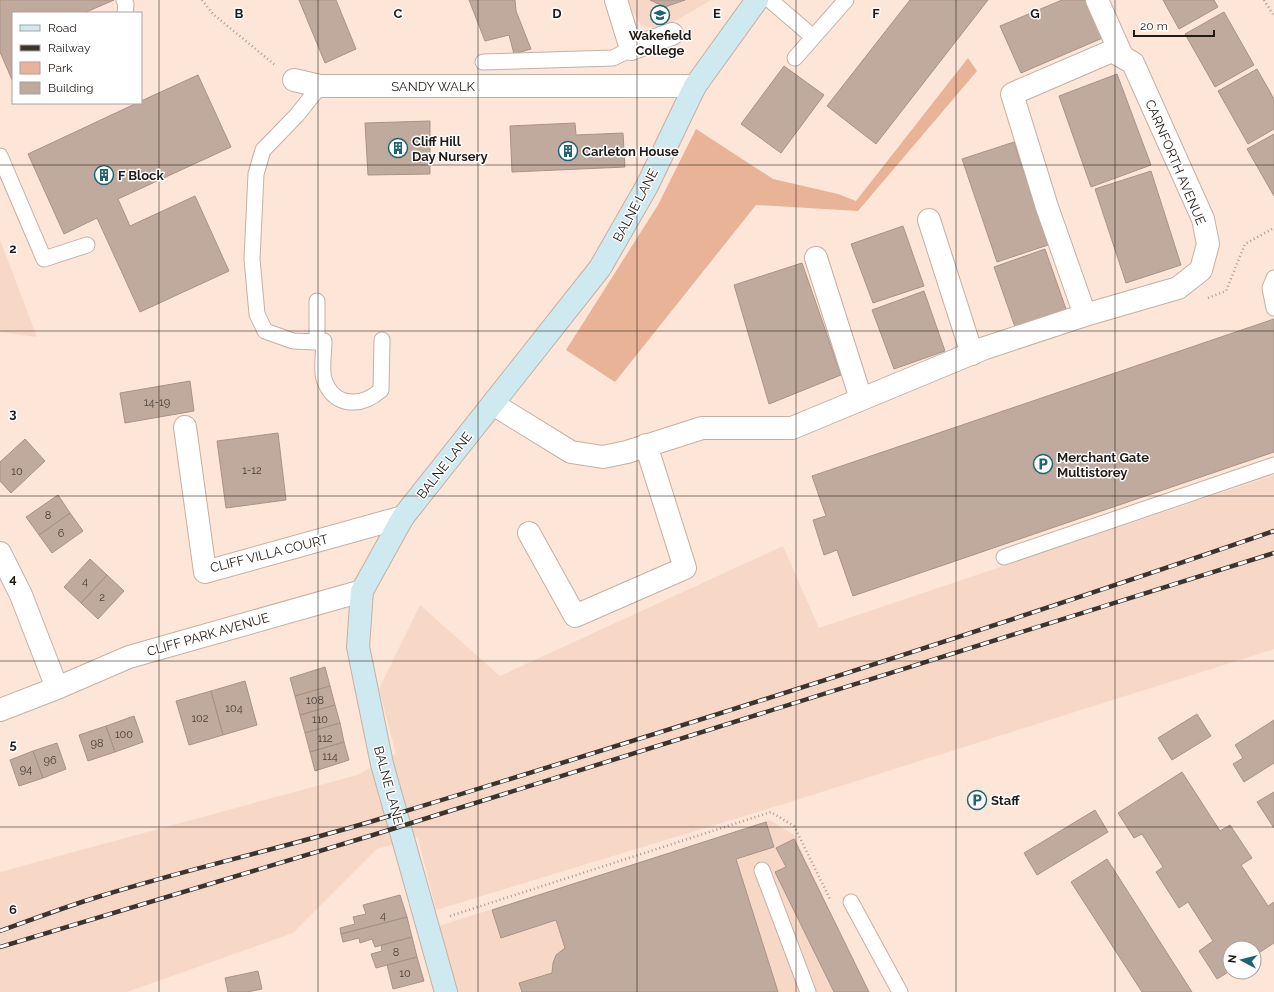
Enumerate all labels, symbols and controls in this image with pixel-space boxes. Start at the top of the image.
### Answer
school or university icon: Wakefield College [649,4,671,26]
text: B [235,6,244,21]
text: C [394,6,403,21]
text: D [552,6,562,21]
text: E [713,6,721,21]
text: F [872,6,880,21]
text: G [1030,6,1040,21]
legend [12,12,142,104]
scale bar [1134,12,1214,38]
text: 20 m [1140,19,1168,33]
text: Road [48,21,77,35]
place label: Wakefield College [629,28,691,58]
text: Railway [48,41,91,55]
text: Park [48,61,73,75]
street label: SANDY WALK [391,79,475,94]
text: Building [48,81,94,95]
street label: CARNFORTH AVENUE [1142,97,1209,227]
place label: Cliff Hill Day Nursery [412,134,488,164]
building icon: Cliff Hill Day Nursery [387,137,409,159]
building icon: Carleton House [557,140,579,162]
place label: Carleton House [582,144,679,159]
building icon: F Block [93,164,115,186]
street label: BALNE LANE [610,166,661,244]
place label: F Block [118,168,164,183]
text: 2 [9,241,17,256]
house number: 14-19 [144,396,170,409]
text: 3 [9,406,17,421]
street label: BALNE LANE [414,429,475,502]
place label: Merchant Gate Multistorey [1057,450,1149,480]
parking icon: Merchant Gate Multistorey [1032,453,1054,475]
house number: 1-12 [242,464,262,477]
house number: 10 [11,465,23,478]
house number: 8 [45,509,51,522]
house number: 6 [58,527,65,540]
street label: CLIFF VILLA COURT [208,532,330,575]
text: 4 [9,571,17,586]
house number: 4 [82,575,88,588]
house number: 2 [99,591,105,604]
street label: CLIFF PARK AVENUE [145,610,271,659]
house number: 108 [306,694,324,707]
house number: 104 [225,702,243,715]
house number: 102 [191,712,209,725]
house number: 110 [312,713,328,726]
house number: 100 [115,728,133,741]
house number: 112 [317,732,333,745]
text: 5 [9,737,17,752]
house number: 98 [91,737,103,750]
street label: BALNE LANE [371,744,406,826]
house number: 114 [322,750,338,763]
house number: 96 [43,754,57,767]
house number: 94 [20,763,32,776]
parking icon: Staff [966,789,988,811]
place label: Staff [991,793,1020,808]
text: 6 [9,902,17,917]
house number: 4 [380,909,386,922]
north arrow [1222,940,1262,980]
house number: 8 [393,946,399,959]
text: N [1226,954,1240,964]
house number: 10 [399,967,411,980]

